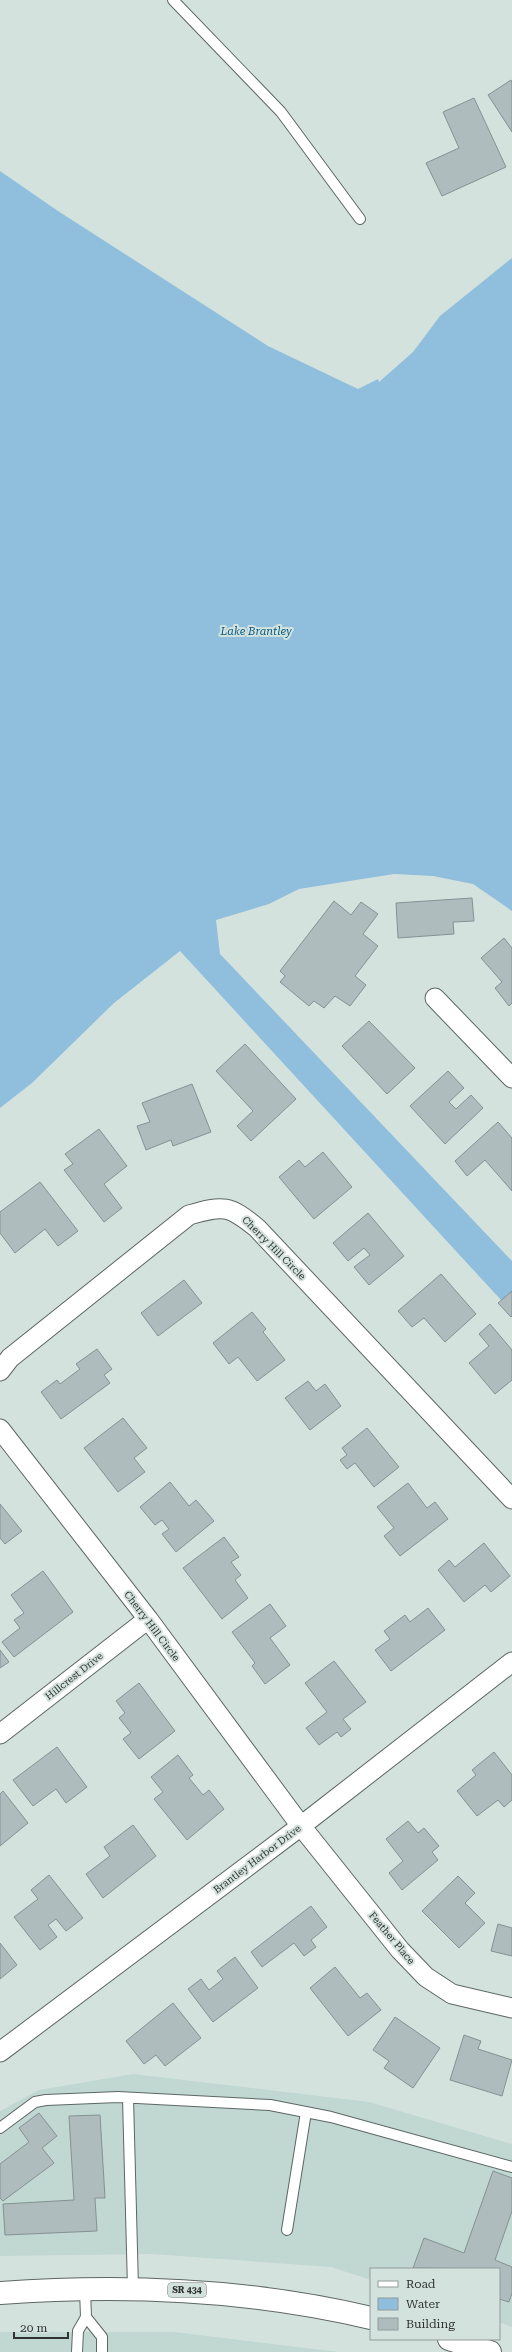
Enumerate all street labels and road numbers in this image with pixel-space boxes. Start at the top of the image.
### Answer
street label: Cherry Hill Circle [240,1214,308,1282]
street label: Cherry Hill Circle [122,1589,182,1664]
street label: Hillcrest Drive [43,1650,105,1702]
street label: Brantley Harbor Drive [211,1822,303,1895]
street label: Feather Place [367,1910,417,1967]
road number: SR 434 [168,2283,206,2297]

